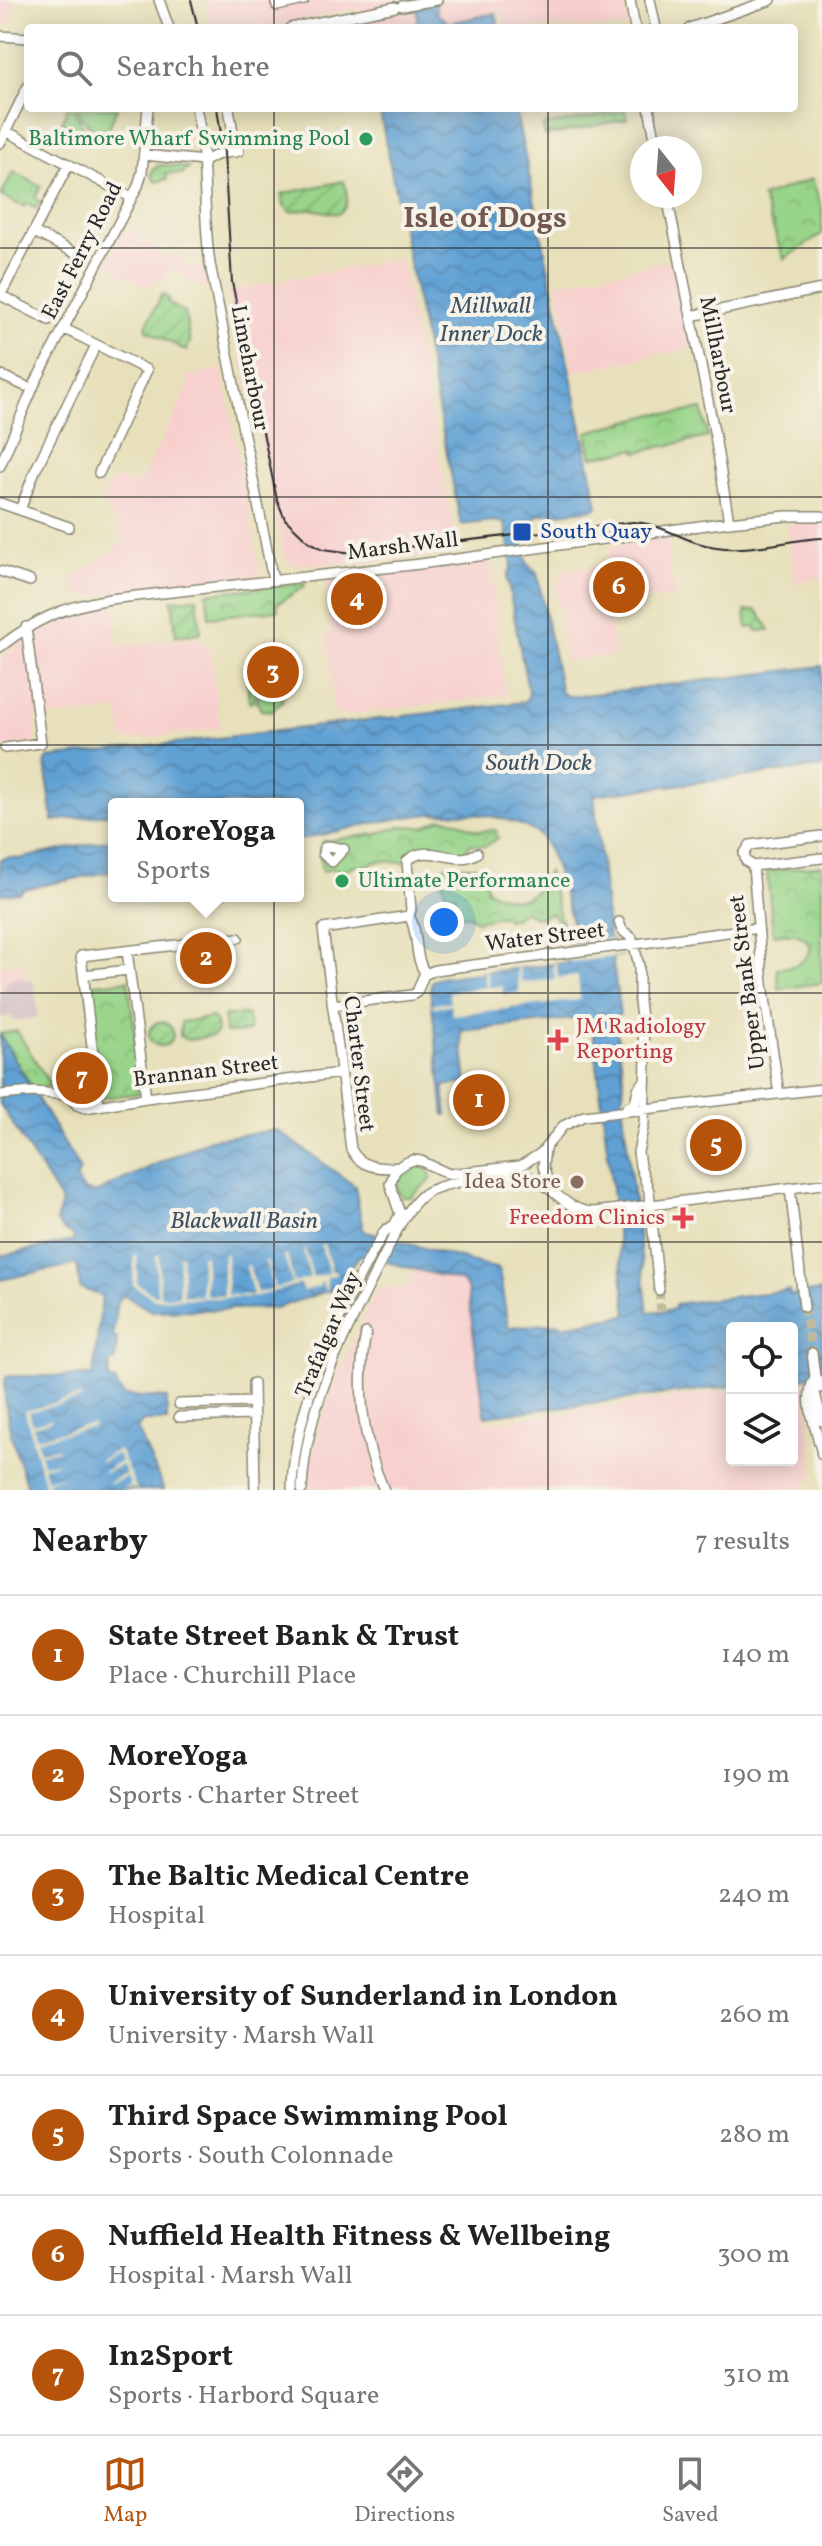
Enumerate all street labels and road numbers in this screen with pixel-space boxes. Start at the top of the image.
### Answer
street label: East Ferry Road [35,177,131,325]
street label: Millharbour [690,294,744,416]
street label: Limeharbour [222,302,276,434]
street label: Marsh Wall [346,525,460,569]
street label: Upper Bank Street [722,893,774,1071]
street label: Water Street [483,915,607,961]
street label: Charter Street [334,994,382,1134]
street label: Brannan Street [132,1048,281,1096]
street label: Trafalgar Way [288,1267,370,1403]

